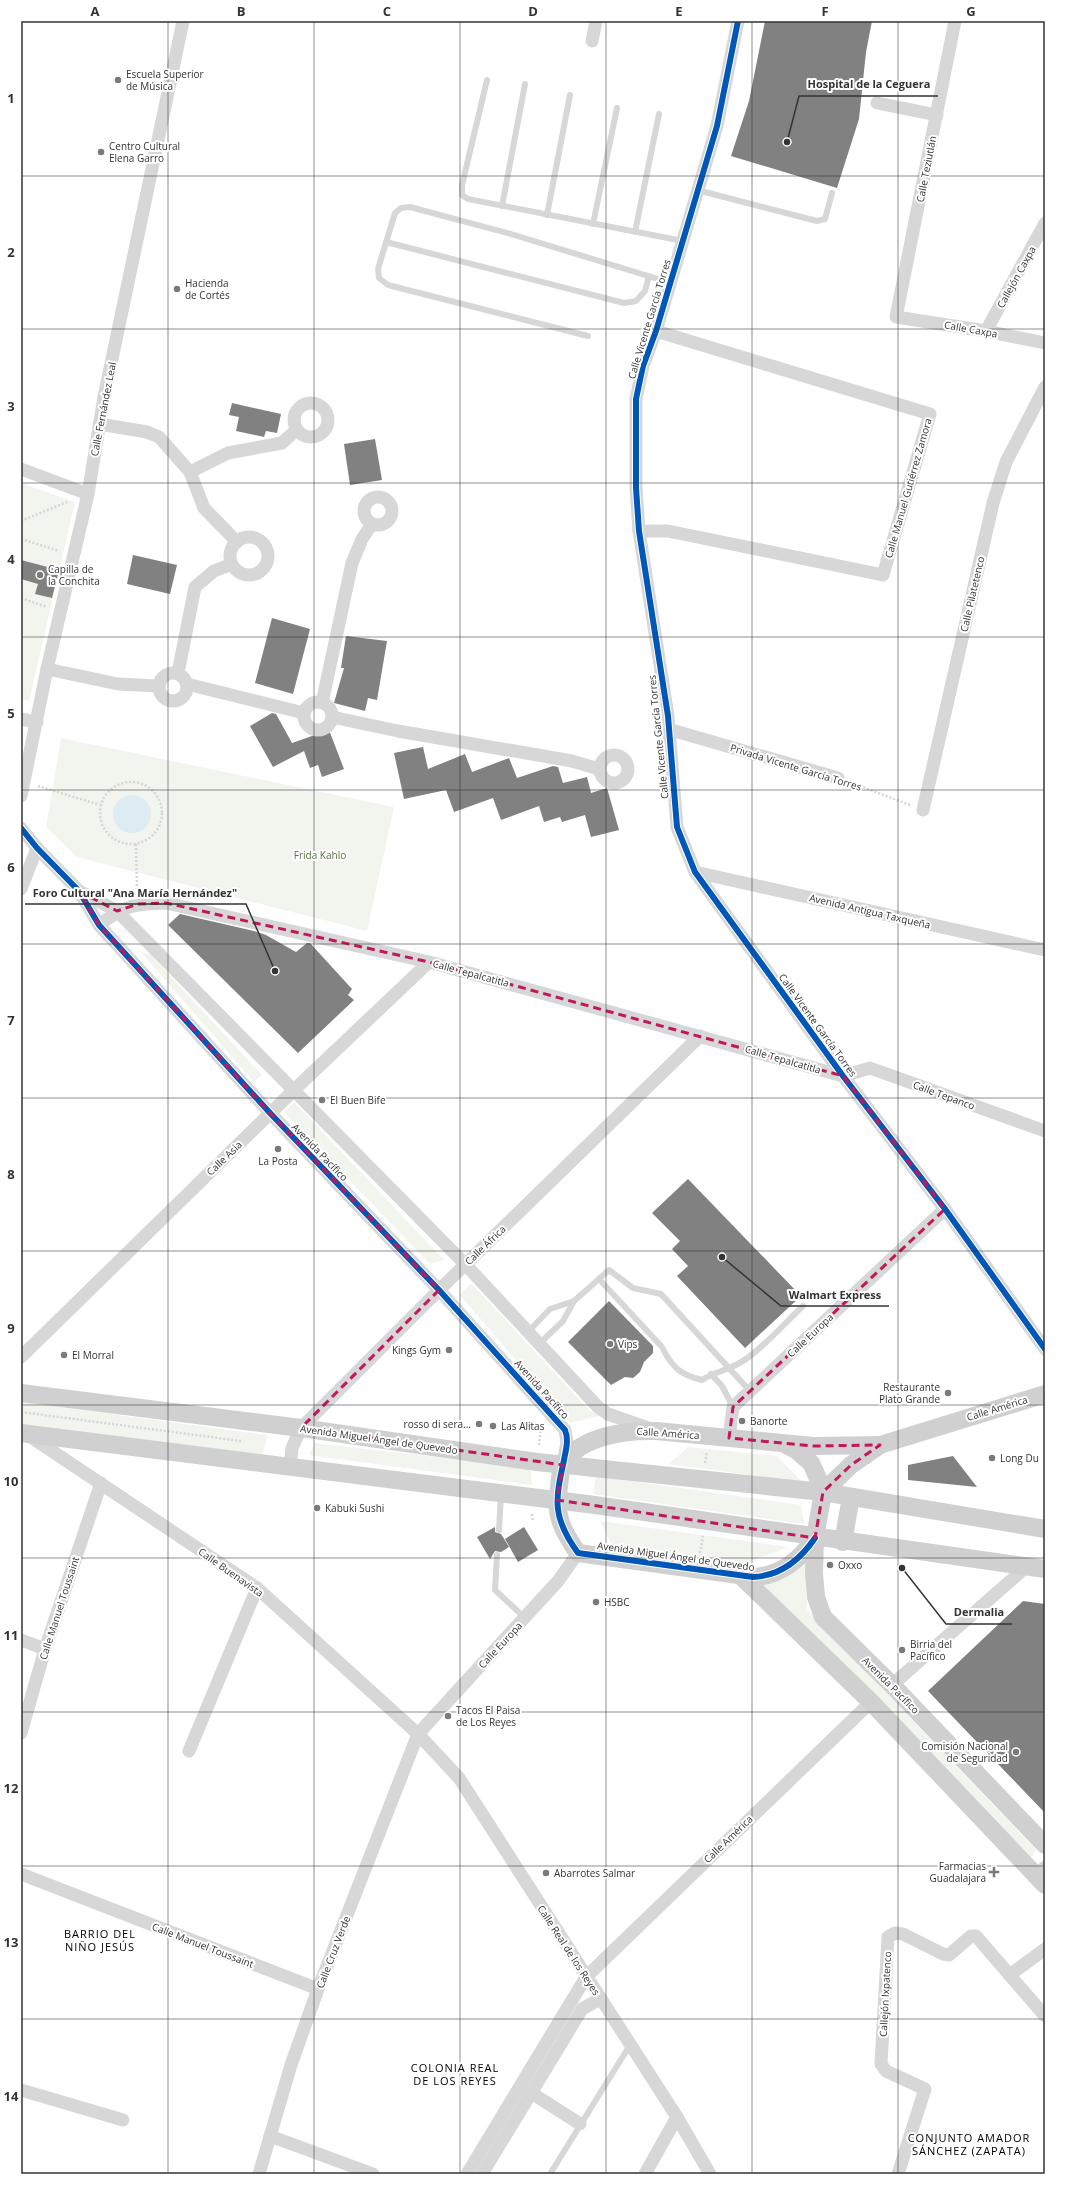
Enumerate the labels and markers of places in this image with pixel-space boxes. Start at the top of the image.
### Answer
place label: Escuela Superior de Música [126,67,204,93]
callout: Hospital de la Ceguera [799,73,938,96]
marker: Escuela Superior de Música [113,75,123,85]
place label: Centro Cultural Elena Garro [109,139,180,165]
marker: Centro Cultural Elena Garro [96,147,106,157]
place label: Hacienda de Cortés [185,276,230,302]
marker: Hacienda de Cortés [172,284,182,294]
place label: Capilla de la Conchita [48,562,100,588]
marker: Capilla de la Conchita [35,570,45,580]
callout: Foro Cultural "Ana María Hernández" [25,881,246,904]
place label: El Buen Bife [330,1093,386,1107]
marker: El Buen Bife [317,1095,327,1105]
marker: La Posta [273,1144,283,1154]
place label: La Posta [258,1154,298,1168]
callout: Walmart Express [781,1283,889,1306]
place label: Vips [618,1337,638,1351]
marker: Vips [605,1339,615,1349]
place label: Kings Gym [392,1343,441,1357]
marker: Kings Gym [444,1345,454,1355]
place label: El Morral [72,1348,114,1362]
marker: El Morral [59,1350,69,1360]
place label: Restaurante Plato Grande [879,1380,940,1406]
marker: Restaurante Plato Grande [943,1388,953,1398]
place label: Banorte [750,1414,788,1428]
marker: Banorte [737,1416,747,1426]
place label: rosso di sera... [404,1417,471,1431]
marker: rosso di sera... [474,1419,484,1429]
place label: Las Alitas [501,1419,545,1433]
marker: Las Alitas [488,1421,498,1431]
place label: Long Du [1000,1451,1039,1465]
marker: Long Du [987,1453,997,1463]
place label: Kabuki Sushi [325,1501,384,1515]
marker: Kabuki Sushi [312,1503,322,1513]
place label: Oxxo [838,1558,862,1572]
marker: Oxxo [825,1560,835,1570]
place label: HSBC [604,1595,630,1609]
marker: HSBC [591,1597,601,1607]
callout: Dermalia [946,1601,1012,1624]
place label: Birria del Pacífico [910,1637,952,1663]
marker: Birria del Pacífico [897,1645,907,1655]
place label: Tacos El Paisa de Los Reyes [456,1703,520,1729]
marker: Tacos El Paisa de Los Reyes [443,1711,453,1721]
place label: Comisión Nacional de Seguridad [921,1739,1008,1765]
marker: Comisión Nacional de Seguridad [1011,1747,1021,1757]
place label: Farmacias Guadalajara [930,1859,986,1885]
place label: Abarrotes Salmar [554,1866,635,1880]
marker: Farmacias Guadalajara [989,1867,999,1877]
marker: Abarrotes Salmar [541,1868,551,1878]

